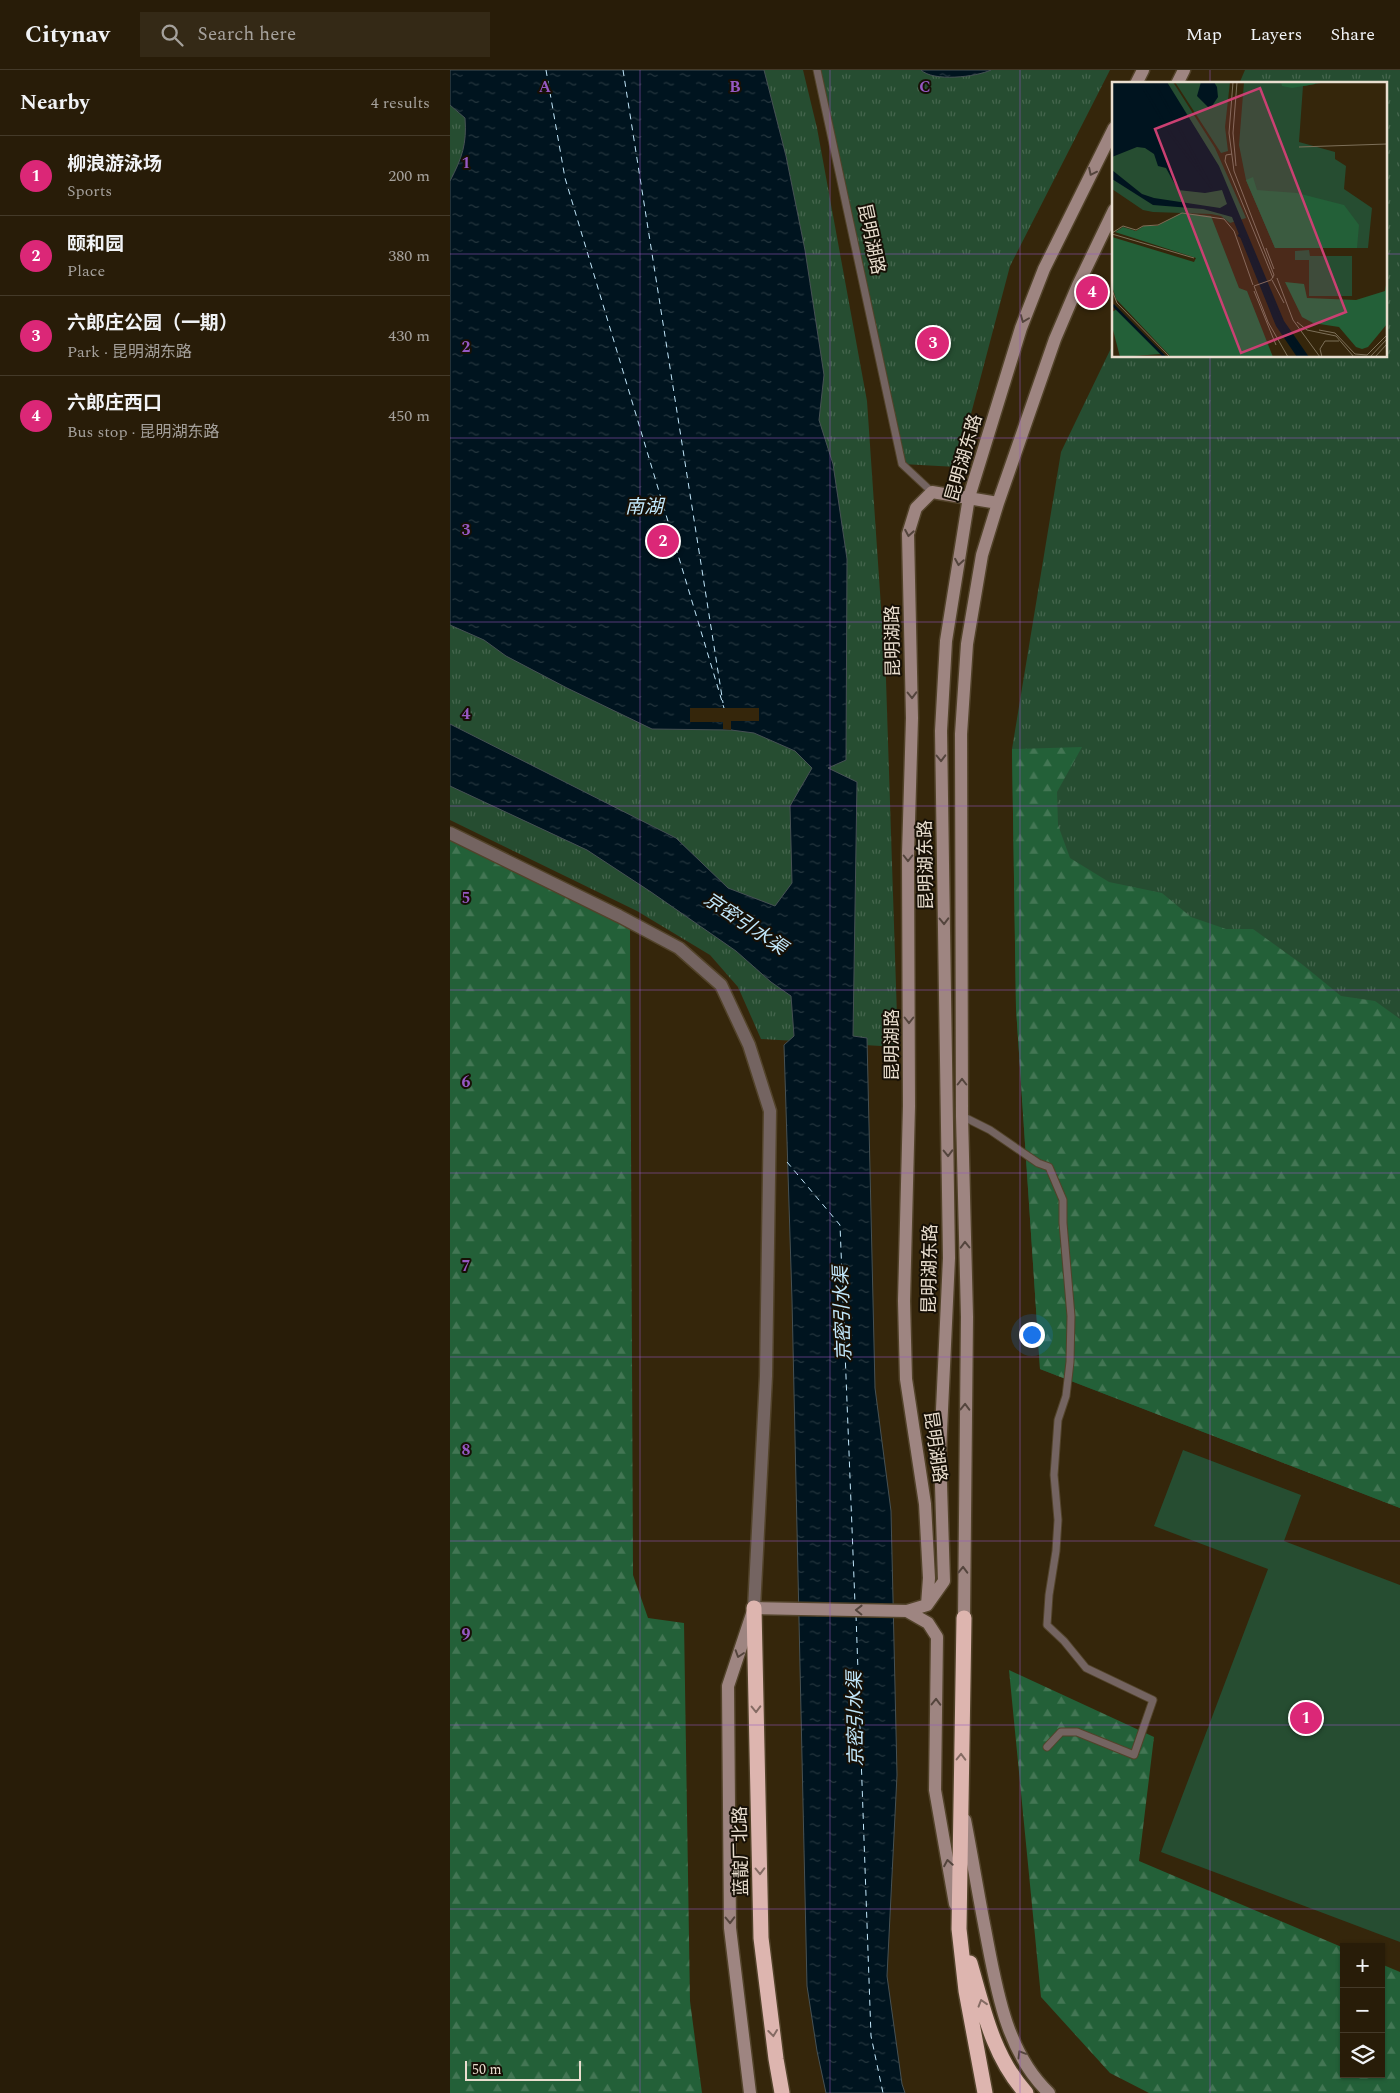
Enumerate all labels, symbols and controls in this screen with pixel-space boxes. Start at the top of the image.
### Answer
search box [140,12,490,57]
text: Citynav [25,17,110,53]
text: Search here [198,20,296,49]
icon: search [158,21,186,49]
text: Map [1186,21,1222,48]
text: Layers [1250,21,1302,48]
text: Share [1330,21,1375,48]
text: A [539,75,552,99]
text: B [729,75,741,99]
text: C [919,75,931,99]
inset map [1112,82,1388,358]
text: Nearby [20,87,90,119]
text: 4 results [371,91,430,115]
text: 柳浪游泳场 [67,150,162,179]
text: 1 [462,151,470,175]
text: 1 [32,164,40,188]
text: 200 m [388,164,430,188]
one-way arrow [1088,166,1098,175]
text: Sports [67,179,112,203]
street label: 昆明湖路 [850,201,892,277]
text: 颐和园 [67,230,124,259]
text: 2 [32,244,40,268]
text: 380 m [388,244,430,268]
text: Place [67,259,105,283]
pin: 4 [1076,273,1108,311]
text: 六郎庄公园（一期） [67,309,238,338]
one-way arrow [1020,314,1030,323]
text: 3 [32,324,40,348]
text: 430 m [388,324,430,348]
pin: 3 [917,324,949,362]
text: 2 [462,335,471,359]
text: Park · 昆明湖东路 [67,340,192,364]
text: 六郎庄西口 [67,389,162,418]
text: 4 [32,404,40,428]
text: 450 m [388,404,430,428]
street label: 昆明湖东路 [939,411,989,505]
text: Bus stop · 昆明湖东路 [67,420,220,444]
water label: 南湖 [625,493,666,522]
text: 3 [462,518,471,542]
pin: 2 [647,522,679,560]
one-way arrow [905,529,915,538]
one-way arrow [954,558,964,566]
street label: 昆明湖路 [879,605,907,677]
one-way arrow [906,691,917,699]
text: 4 [462,702,471,726]
one-way arrow [936,755,946,763]
street label: 昆明湖东路 [912,820,940,910]
one-way arrow [903,854,913,862]
water label: 京密引水渠 [698,885,795,964]
text: 5 [462,886,470,910]
one-way arrow [939,917,949,925]
street label: 昆明湖路 [879,1009,906,1081]
one-way arrow [904,1016,914,1024]
text: 6 [462,1070,471,1094]
one-way arrow [957,1078,967,1086]
one-way arrow [942,1149,953,1157]
street label: 昆明湖东路 [916,1224,944,1314]
one-way arrow [960,1240,970,1248]
text: 7 [462,1254,471,1278]
water label: 京密引水渠 [827,1263,859,1362]
your location [1019,1322,1045,1348]
one-way arrow [960,1403,971,1411]
street label: 昆明湖路 [917,1409,953,1485]
text: 8 [462,1438,471,1462]
one-way arrow [958,1565,969,1573]
one-way arrow [854,1604,862,1615]
text: 9 [462,1622,471,1646]
one-way arrow [735,1649,745,1658]
water label: 京密引水渠 [841,1668,871,1767]
one-way arrow [931,1698,942,1706]
pin: 1 [1290,1699,1322,1737]
one-way arrow [751,1706,761,1713]
one-way arrow [956,1753,966,1761]
street label: 蓝靛厂北路 [727,1806,755,1896]
one-way arrow [943,1859,953,1868]
one-way arrow [755,1868,765,1875]
one-way arrow [725,1916,735,1924]
map controls [1340,1943,1385,2078]
button: + [1340,1943,1385,1988]
button: − [1340,1988,1385,2033]
one-way arrow [977,1999,987,2008]
one-way arrow [767,2029,777,2037]
button: layers [1340,2033,1385,2078]
one-way arrow [1017,2050,1027,2059]
scale bar [465,2058,581,2081]
text: 50 m [472,2059,502,2080]

